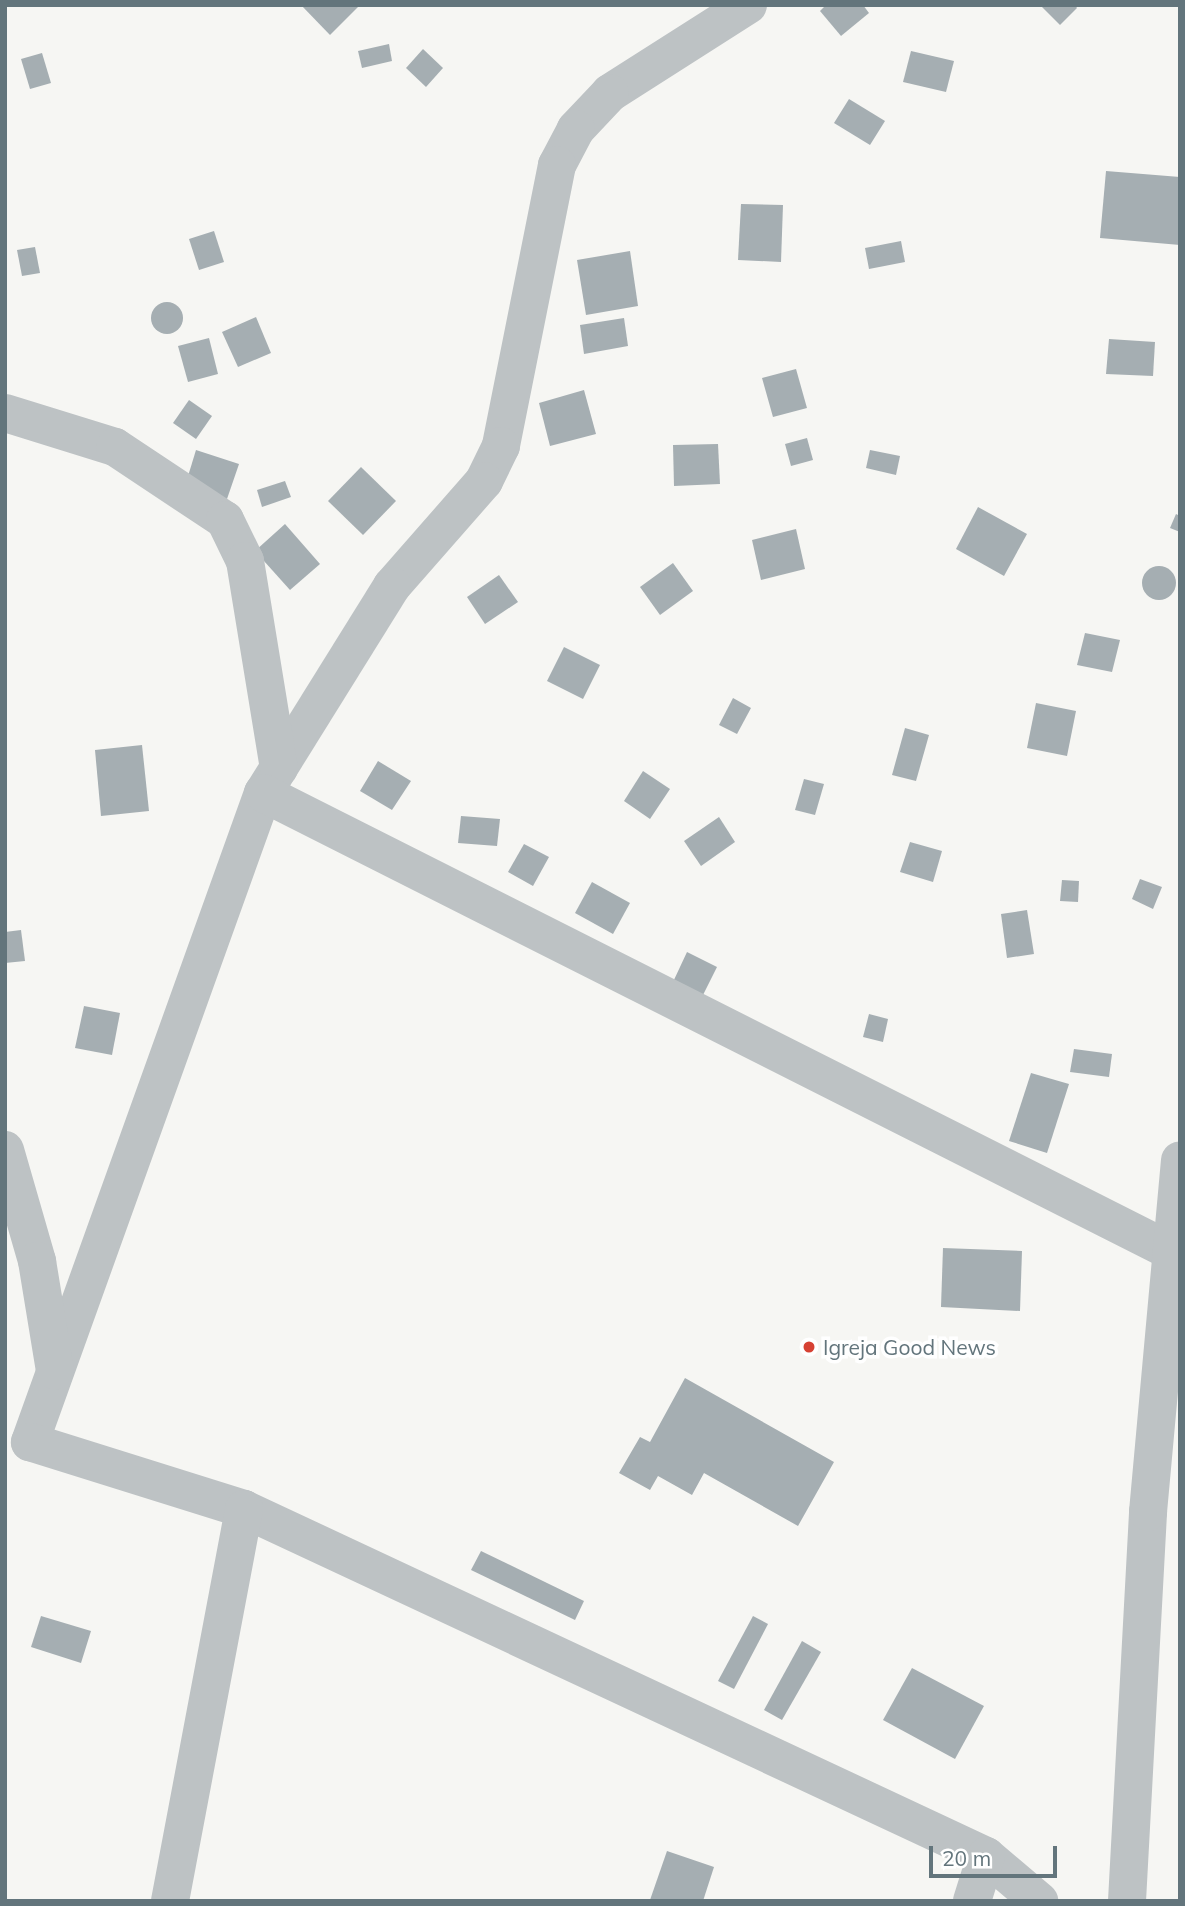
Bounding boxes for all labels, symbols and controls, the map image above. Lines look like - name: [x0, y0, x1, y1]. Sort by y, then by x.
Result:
- place label: Igreja Good News: [823, 1334, 996, 1360]
- marker: Igreja Good News: [801, 1339, 817, 1355]
- scale bar: [933, 1832, 1061, 1876]
- text: 20 m: [942, 1845, 991, 1871]

